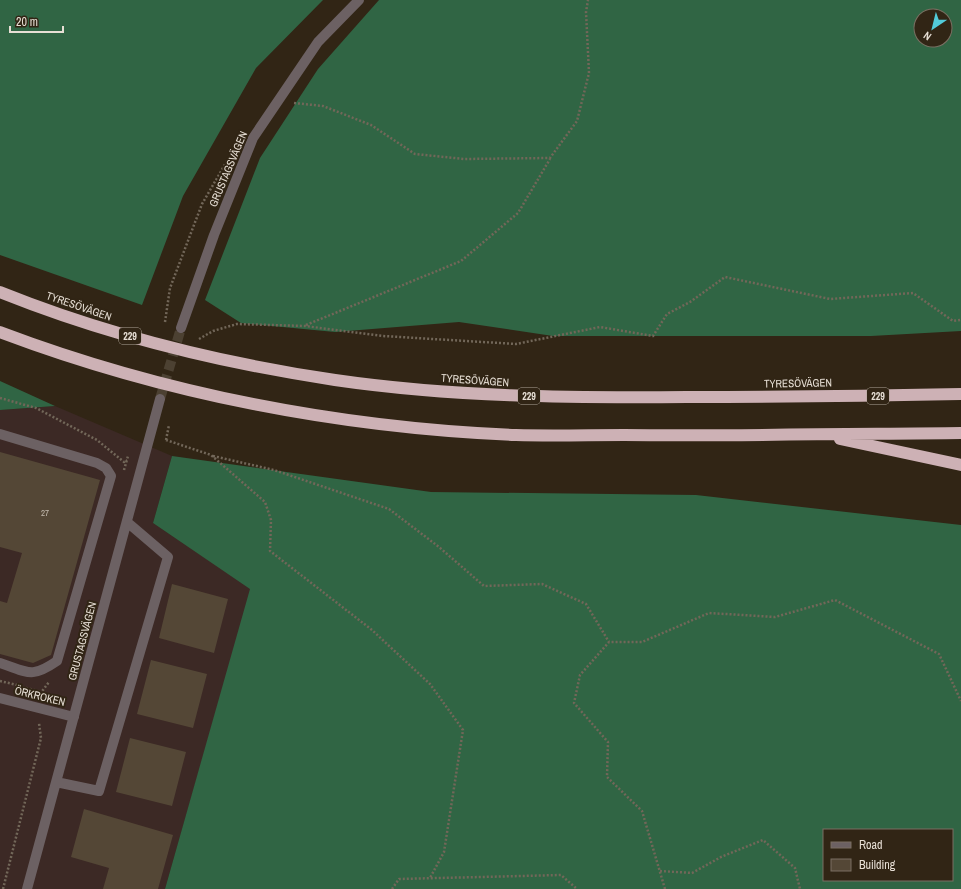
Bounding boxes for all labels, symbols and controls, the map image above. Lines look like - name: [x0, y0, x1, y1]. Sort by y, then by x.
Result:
- scale bar: [10, 8, 63, 34]
- north arrow: [913, 8, 953, 48]
- text: 20 m: [16, 14, 38, 30]
- text: N: [921, 29, 934, 44]
- street label: GRUSTAGSVÄGEN: [206, 129, 250, 209]
- street label: TYRESÖVÄGEN: [45, 288, 113, 324]
- road number: 229: [119, 328, 141, 344]
- street label: TYRESÖVÄGEN: [441, 371, 509, 389]
- street label: TYRESÖVÄGEN: [764, 375, 832, 391]
- road number: 229: [518, 388, 540, 404]
- road number: 229: [867, 388, 889, 404]
- house number: 27: [41, 507, 49, 519]
- street label: GRUSTAGSVÄGEN: [65, 600, 99, 682]
- street label: ÖRKROKEN: [13, 683, 67, 709]
- legend: [823, 829, 953, 881]
- text: Road: [859, 837, 883, 853]
- text: Building: [859, 857, 896, 873]

